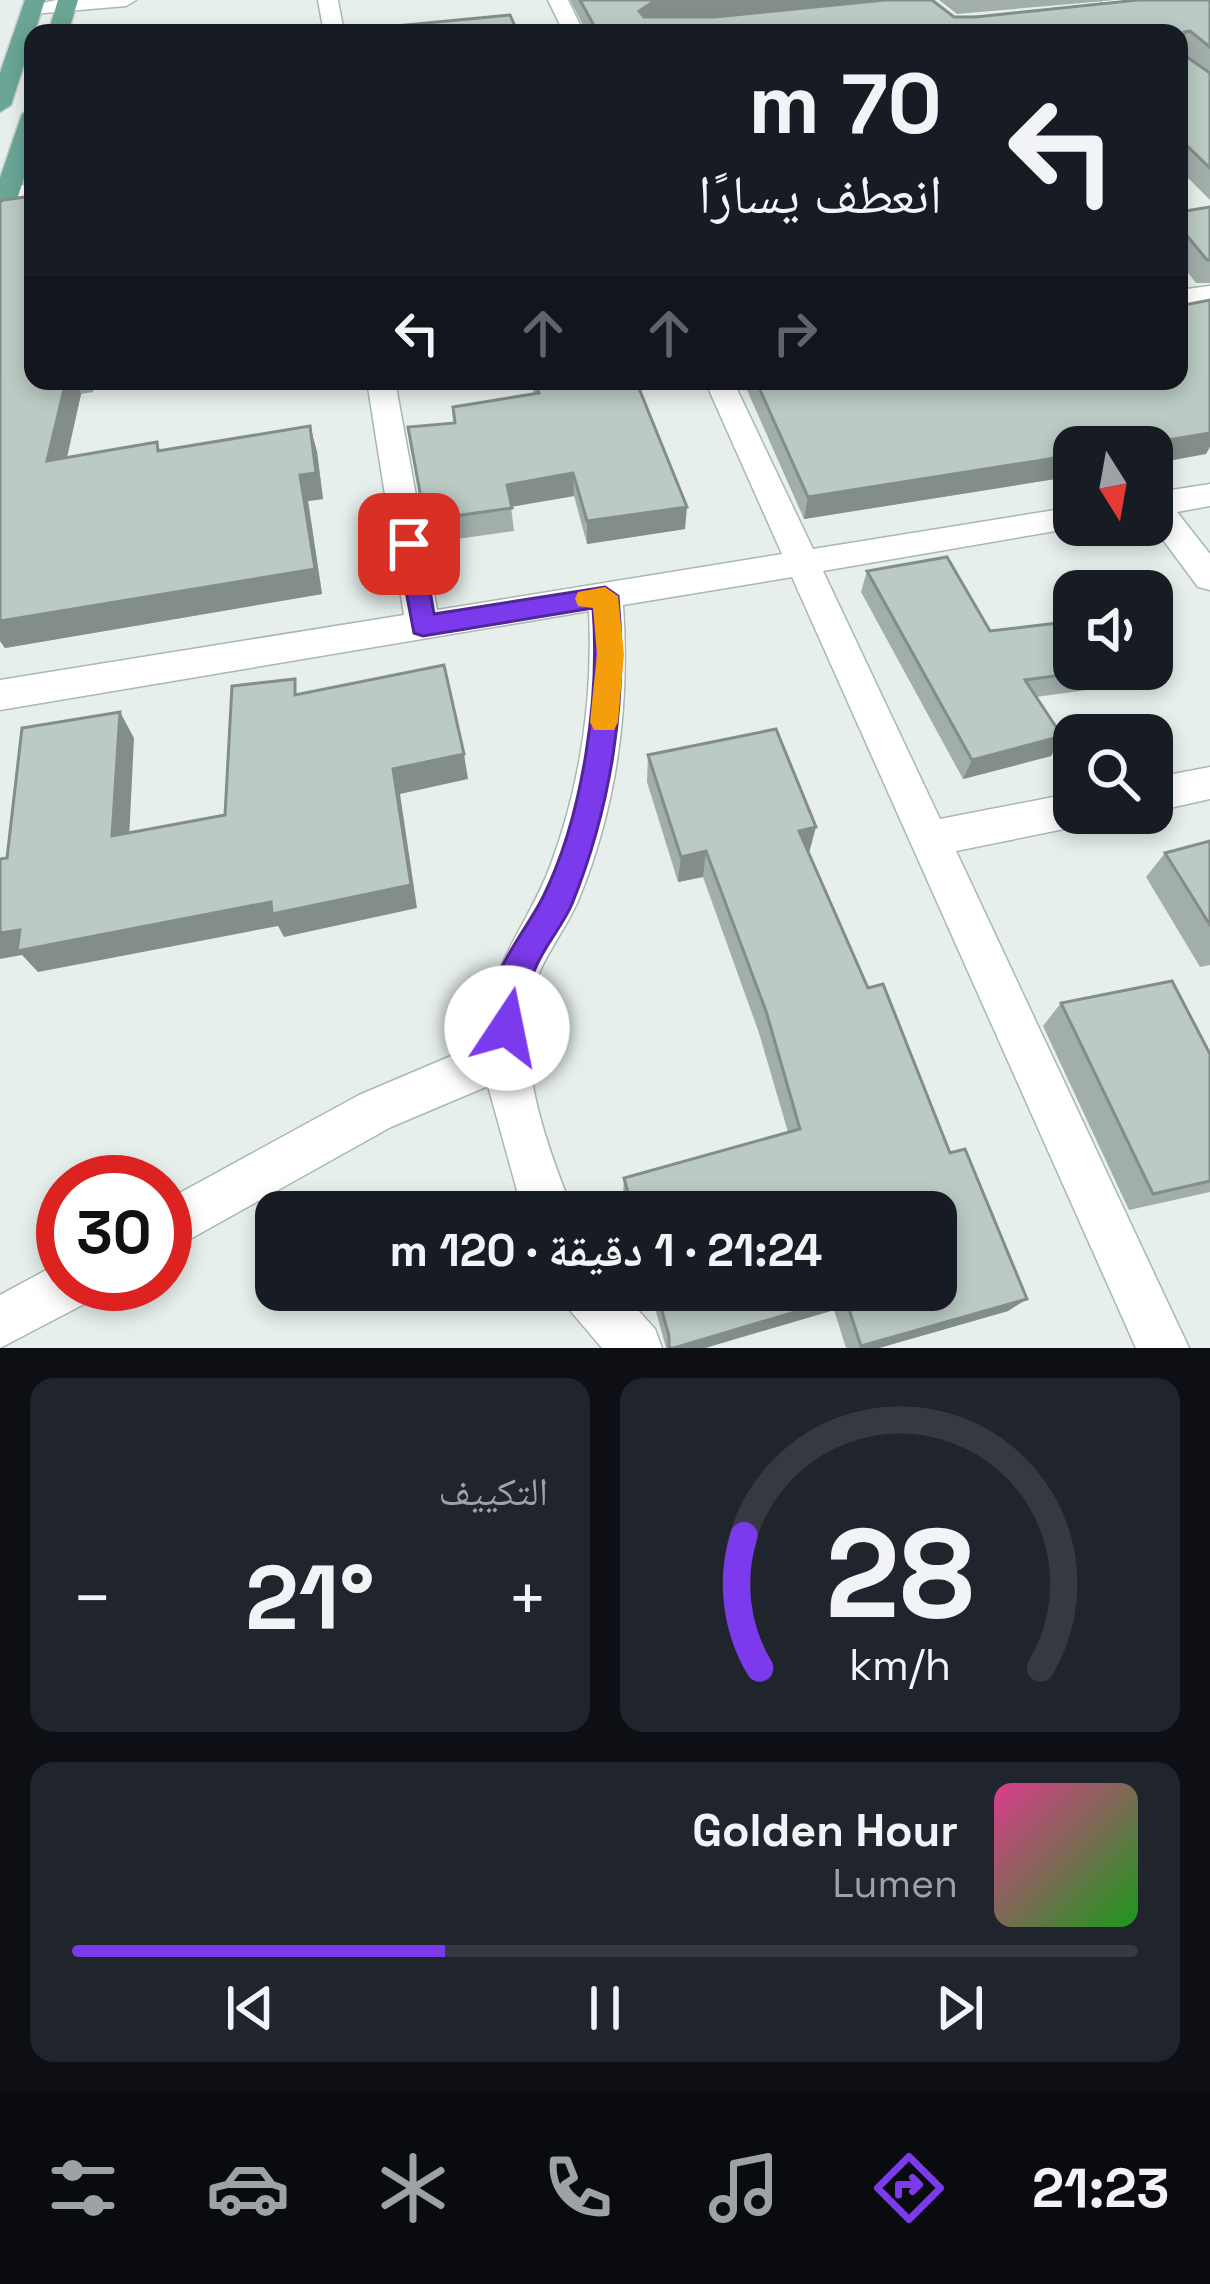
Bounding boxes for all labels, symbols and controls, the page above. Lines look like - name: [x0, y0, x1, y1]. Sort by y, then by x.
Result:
- text: 70 m: [748, 50, 942, 158]
- icon: left: [984, 72, 1140, 228]
- text: انعطف يسارًا: [698, 160, 942, 229]
- icon: left: [384, 300, 450, 366]
- icon: ahead: [510, 300, 576, 366]
- icon: ahead: [636, 300, 702, 366]
- icon: right: [762, 300, 828, 366]
- north arrow: [1053, 426, 1173, 546]
- map controls: [1053, 426, 1173, 834]
- pin: [358, 493, 460, 595]
- icon: arrive: [376, 511, 442, 577]
- button: sound: [1053, 570, 1173, 690]
- button: search: [1053, 714, 1173, 834]
- position arrow: [444, 965, 570, 1091]
- speed limit sign: 30: [36, 1155, 192, 1311]
- text: 21:24 · 1 دقيقة · 120 m: [390, 1222, 822, 1279]
- text: التكييف: [439, 1467, 548, 1516]
- text: 28: [825, 1494, 975, 1653]
- text: 21°: [245, 1540, 375, 1655]
- text: −: [72, 1556, 113, 1640]
- text: +: [507, 1556, 548, 1640]
- text: km/h: [849, 1638, 951, 1693]
- text: Golden Hour: [692, 1802, 958, 1859]
- text: Lumen: [832, 1859, 958, 1908]
- icon: previous: [217, 1975, 283, 2041]
- icon: pause: [572, 1975, 638, 2041]
- icon: next: [927, 1975, 993, 2041]
- icon: filters: [41, 2146, 125, 2230]
- icon: car: [206, 2146, 290, 2230]
- icon: climate: [371, 2146, 455, 2230]
- icon: phone: [536, 2146, 620, 2230]
- icon: music: [702, 2146, 786, 2230]
- icon: directions: [867, 2146, 951, 2230]
- text: 21:23: [1032, 2154, 1169, 2223]

